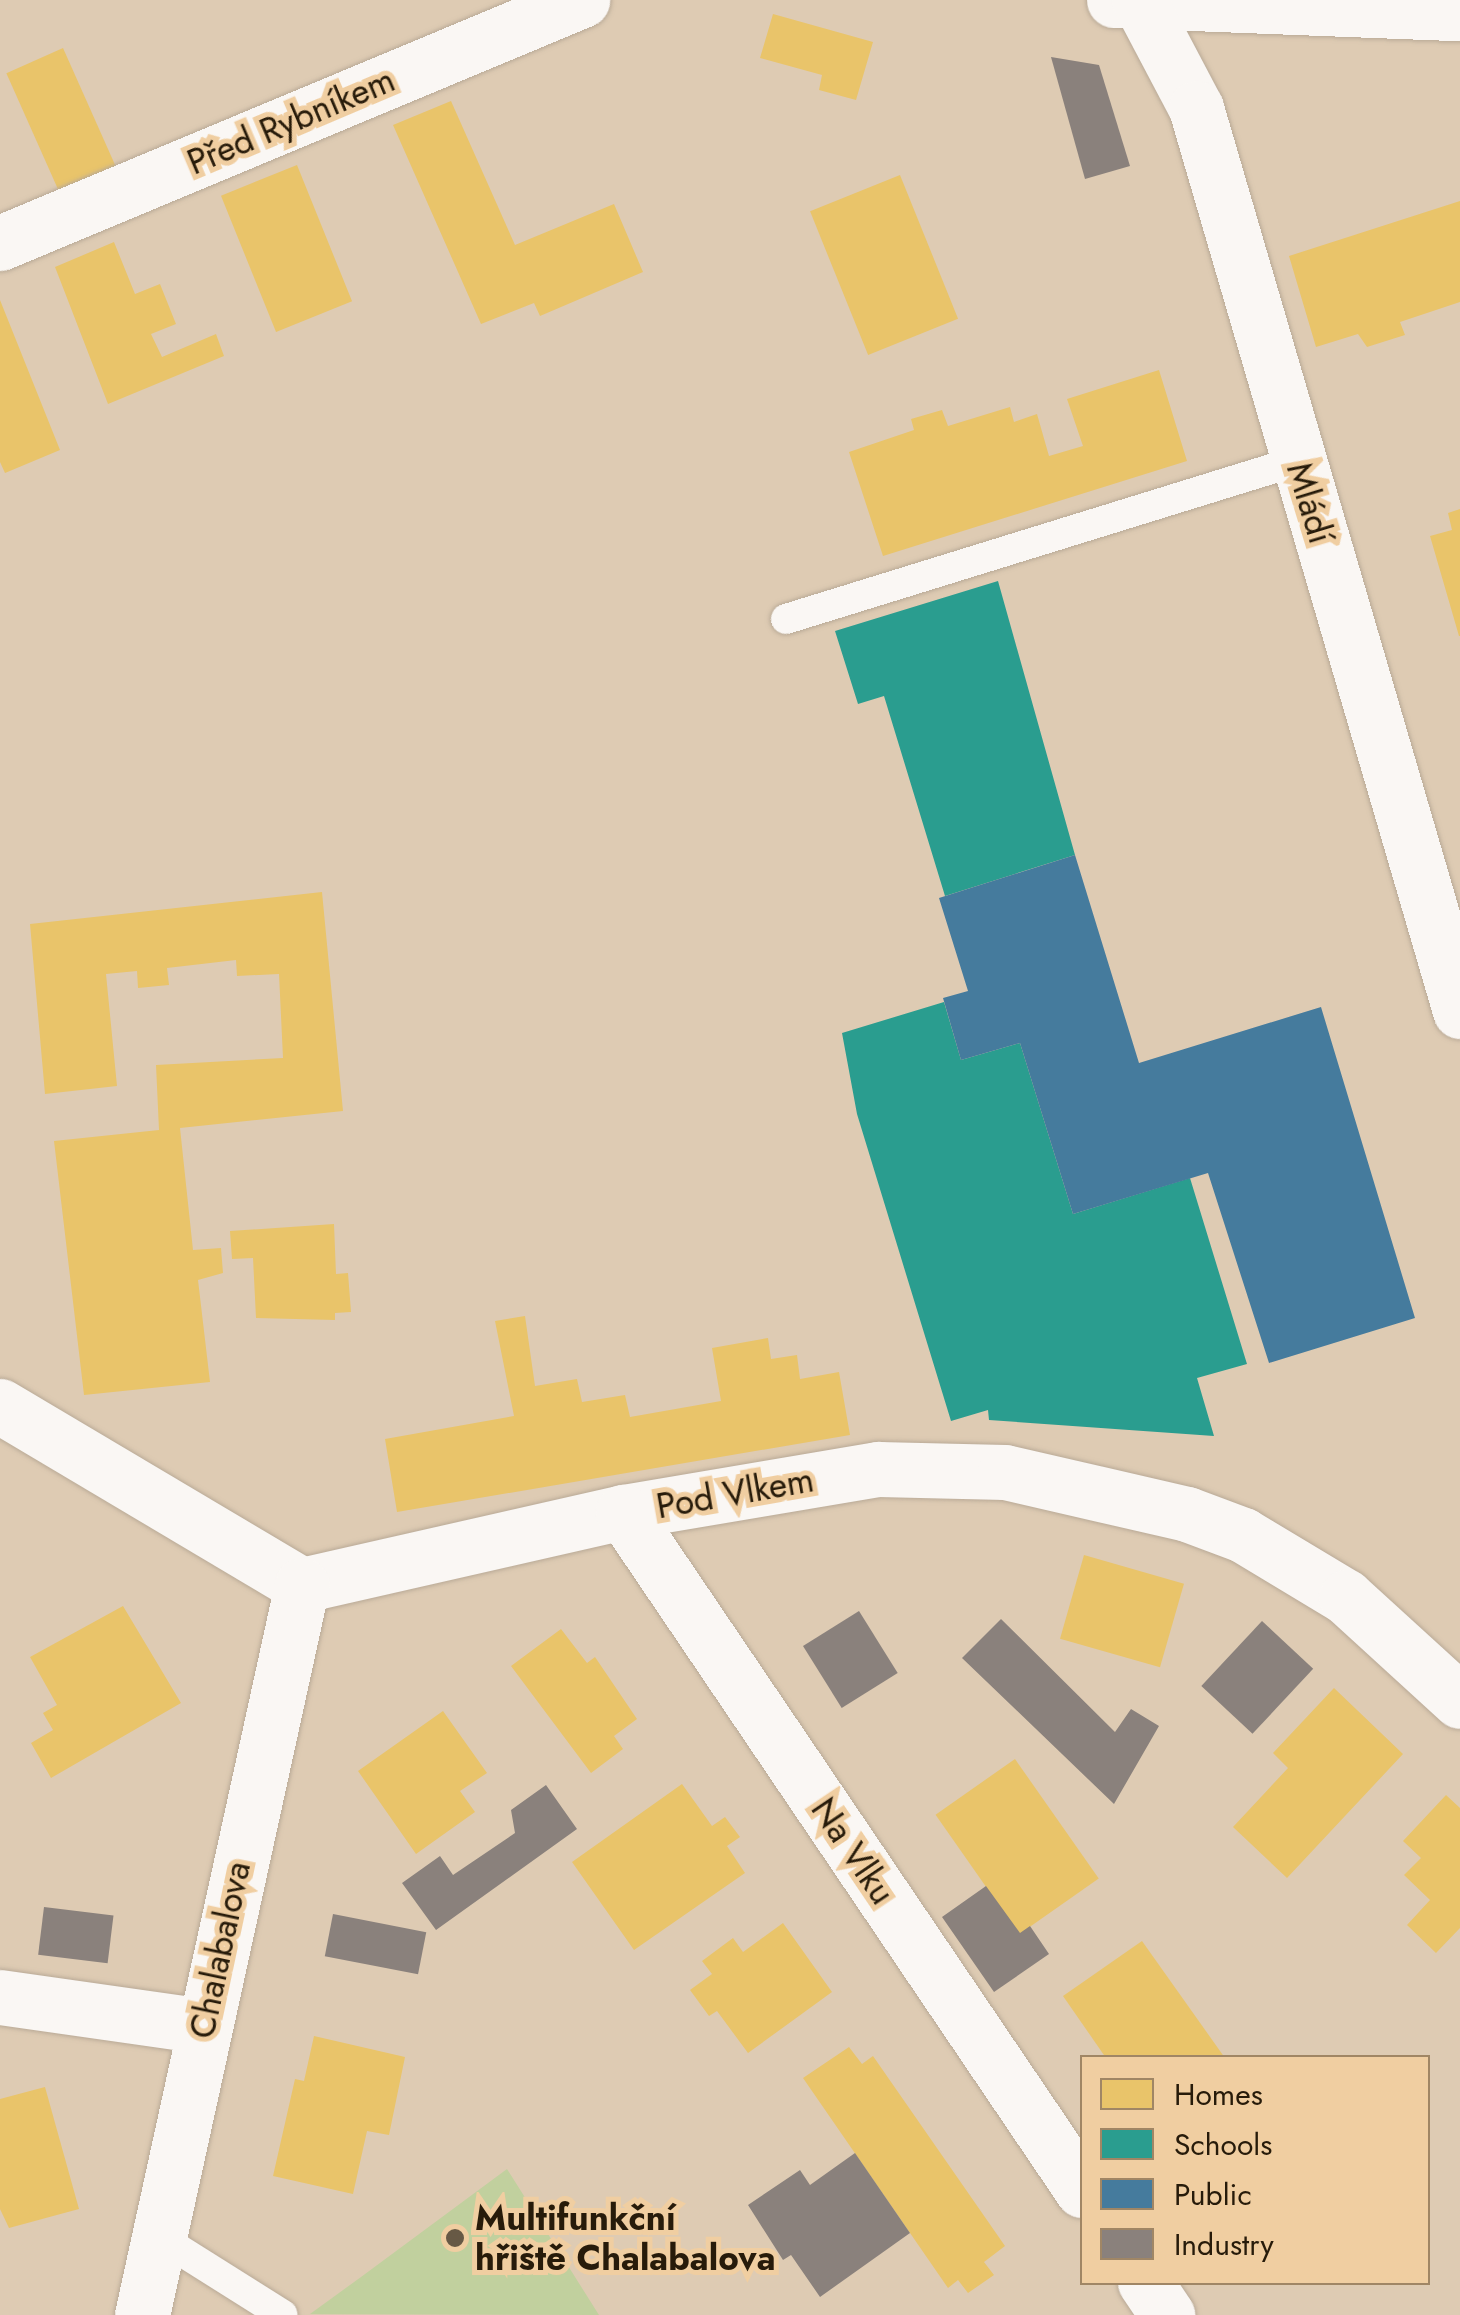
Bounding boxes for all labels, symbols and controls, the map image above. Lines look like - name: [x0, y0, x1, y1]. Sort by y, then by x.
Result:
- street label: Před Rybníkem: [181, 58, 401, 184]
- street label: Mládí: [1278, 457, 1342, 549]
- street label: Pod Vlkem: [653, 1459, 817, 1527]
- street label: Na Vlku: [802, 1790, 904, 1912]
- street label: Chalabalova: [181, 1858, 259, 2042]
- legend: [1080, 2055, 1430, 2285]
- text: Homes: [1174, 2073, 1263, 2116]
- text: Schools: [1174, 2123, 1272, 2166]
- text: Public: [1174, 2173, 1252, 2216]
- place label: Multifunkční hřiště Chalabalova: [475, 2197, 776, 2279]
- text: Industry: [1174, 2223, 1274, 2266]
- marker: Multifunkční hřiště Chalabalova: [444, 2227, 466, 2249]

